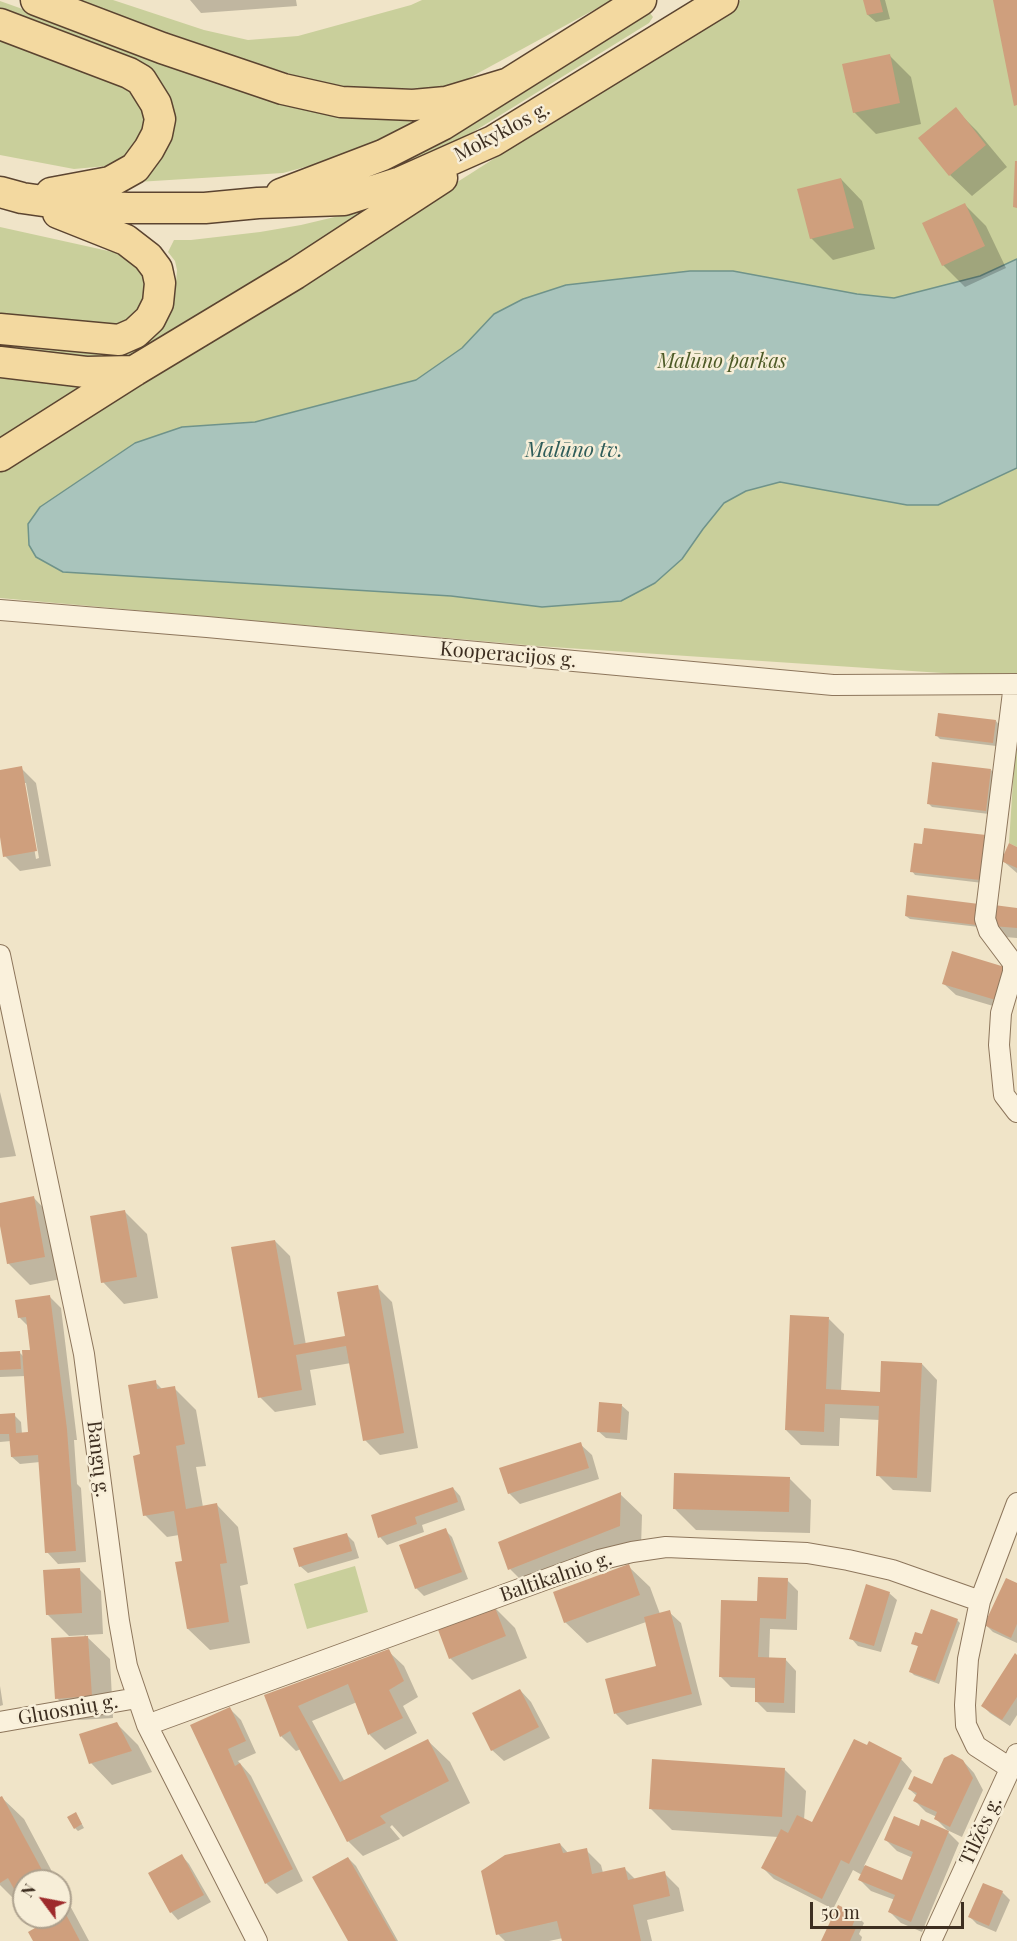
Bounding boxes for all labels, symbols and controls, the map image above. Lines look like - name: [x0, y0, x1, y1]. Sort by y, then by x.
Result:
- street label: Mokyklos g.: [450, 97, 554, 167]
- park label: Malūno parkas: [658, 350, 786, 374]
- water label: Malūno tv.: [525, 437, 623, 463]
- street label: Kooperacijos g.: [439, 637, 577, 673]
- street label: Bangų g.: [81, 1419, 115, 1499]
- street label: Baltikalnio g.: [497, 1547, 615, 1607]
- street label: Gluosnių g.: [16, 1689, 120, 1731]
- street label: Tilžės g.: [955, 1793, 1007, 1869]
- north arrow: [12, 1869, 72, 1929]
- text: N: [16, 1880, 40, 1901]
- scale bar: [813, 1890, 968, 1928]
- text: 50 m: [821, 1900, 860, 1924]

